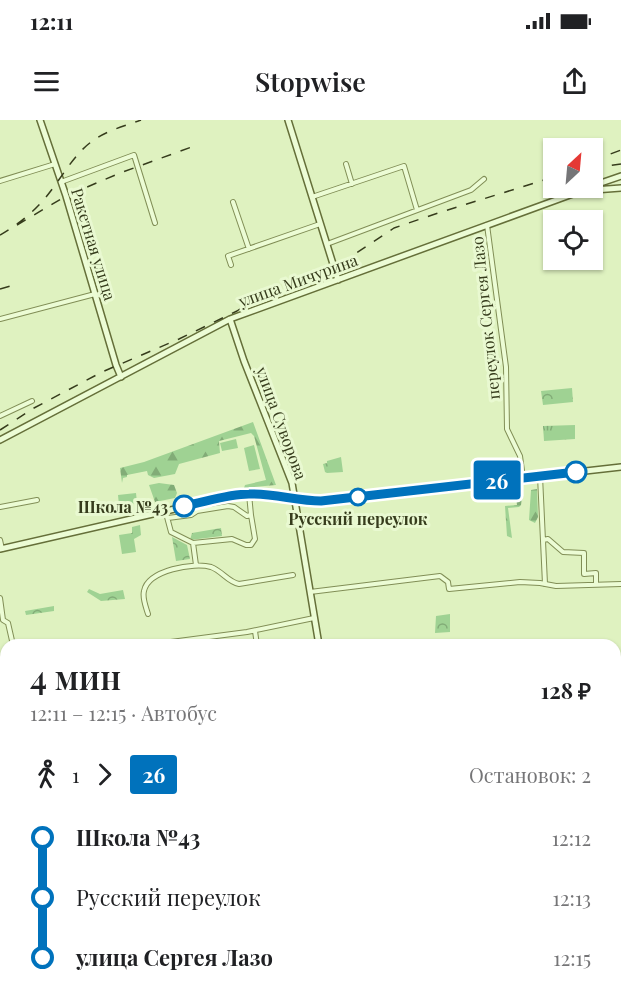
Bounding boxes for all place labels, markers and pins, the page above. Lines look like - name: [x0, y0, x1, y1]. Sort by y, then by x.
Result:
- unlabelled marker: [565, 461, 587, 483]
- marker: Русский переулок: [349, 488, 367, 506]
- marker: Школа №43: [173, 495, 195, 517]
- place label: Школа №43: [78, 496, 168, 517]
- place label: Русский переулок: [288, 508, 428, 529]

